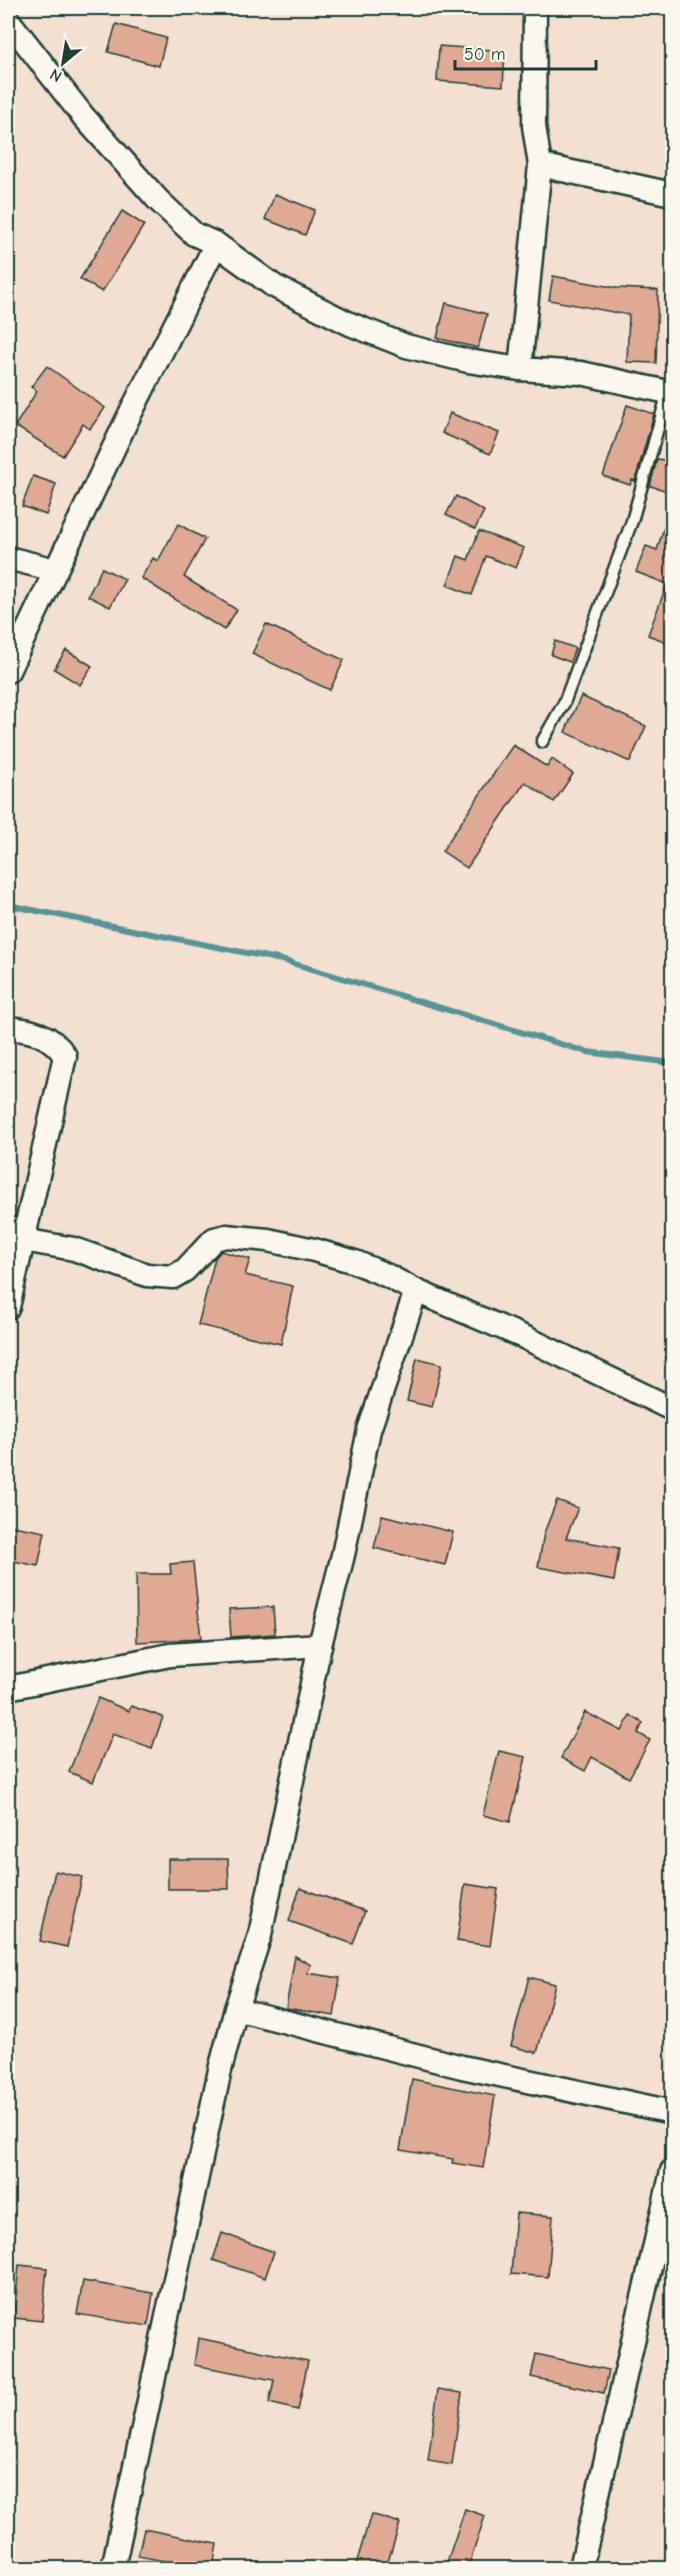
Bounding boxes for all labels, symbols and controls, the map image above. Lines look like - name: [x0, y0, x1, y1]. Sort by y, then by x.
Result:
- north arrow: [33, 33, 93, 93]
- scale bar: [455, 33, 596, 71]
- text: 50 m: [464, 44, 506, 65]
- text: N: [47, 65, 65, 86]

